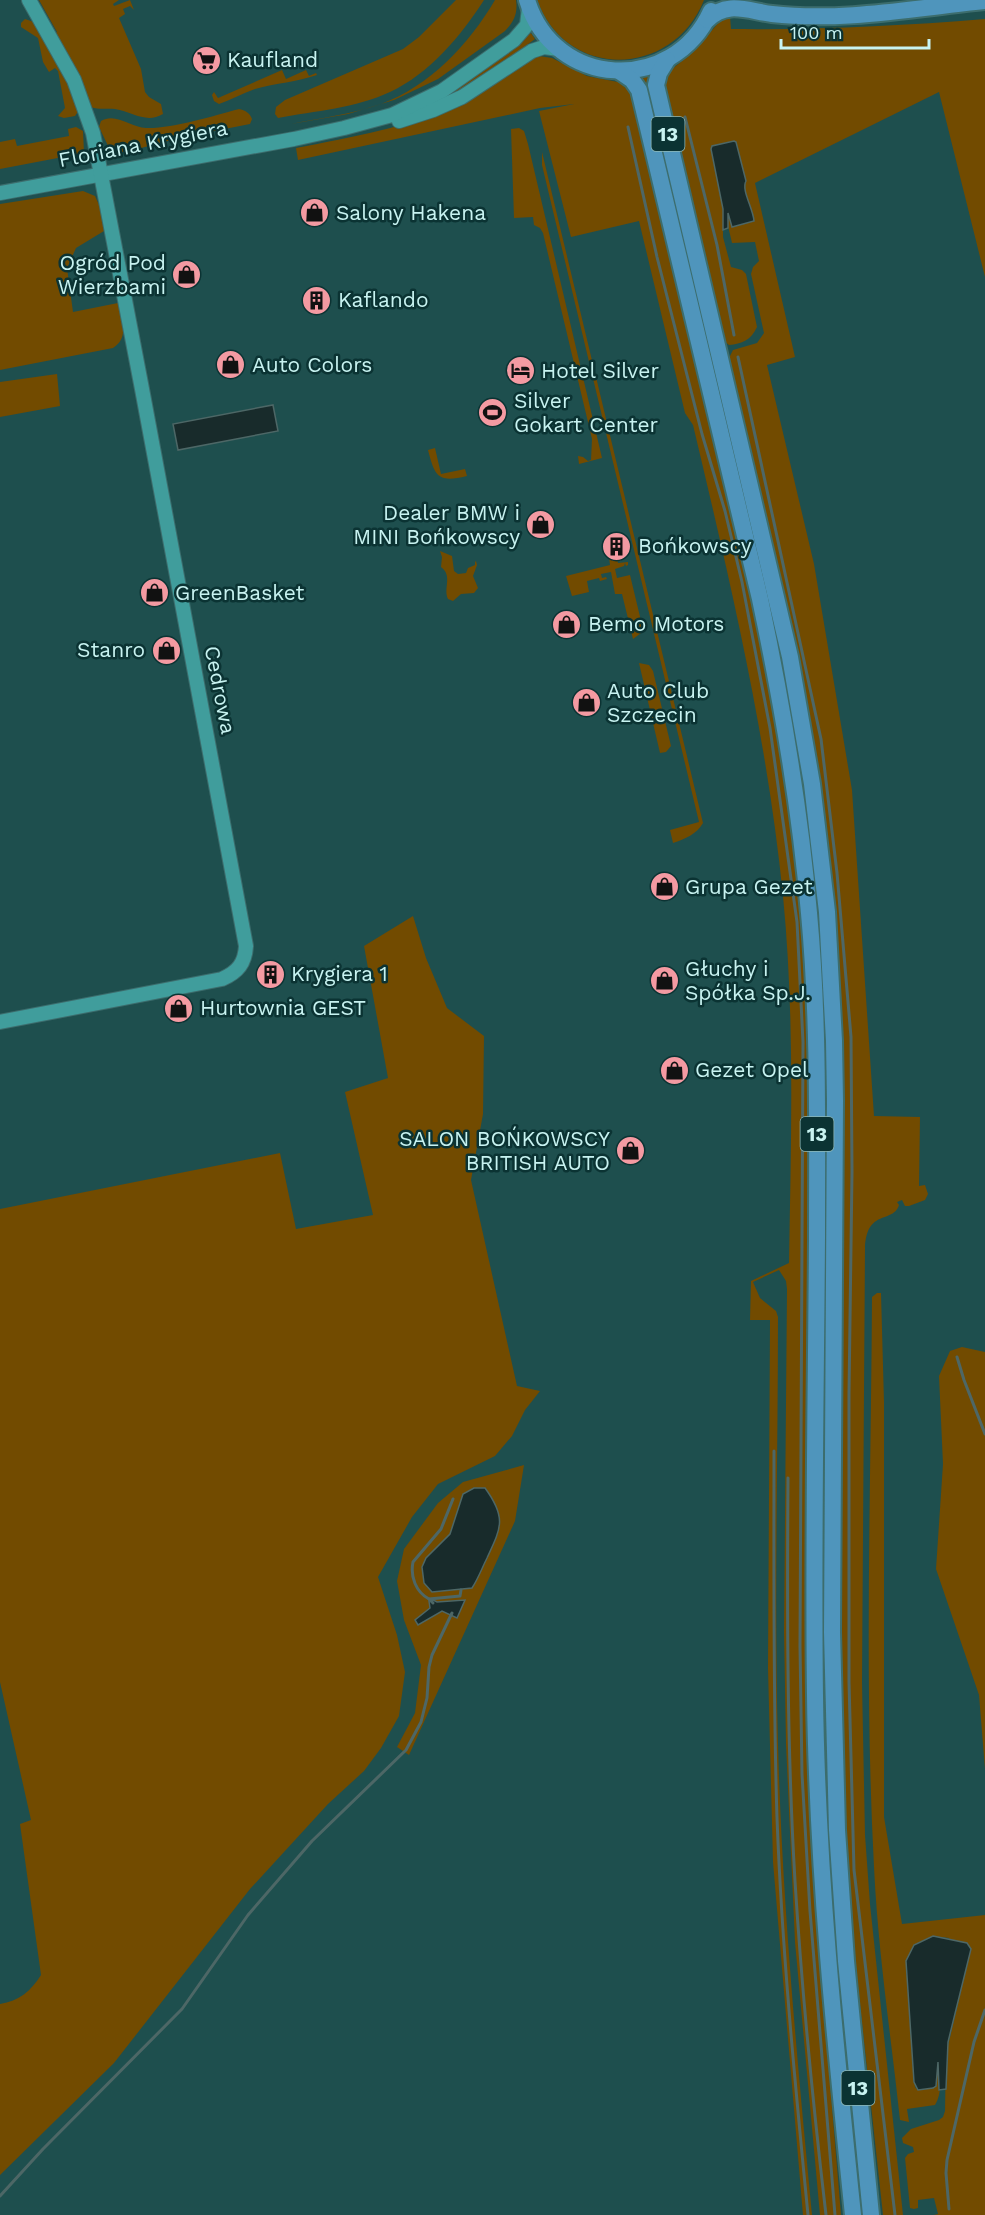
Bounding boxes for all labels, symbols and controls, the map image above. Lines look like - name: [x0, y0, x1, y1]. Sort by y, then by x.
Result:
- scale bar: [781, 12, 930, 50]
- text: 100 m: [790, 22, 843, 43]
- supermarket icon: Kaufland: [190, 44, 222, 76]
- place label: Kaufland: [227, 47, 318, 72]
- street label: Floriana Krygiera: [56, 115, 230, 172]
- road number: 13: [652, 117, 684, 151]
- shop icon: Salony Hakena: [299, 197, 331, 229]
- place label: Salony Hakena: [336, 200, 486, 225]
- place label: Ogród Pod Wierzbami: [58, 250, 166, 299]
- shop icon: Ogród Pod Wierzbami: [171, 259, 203, 291]
- building icon: Kaflando: [301, 284, 333, 316]
- place label: Kaflando: [338, 287, 429, 312]
- shop icon: Auto Colors: [215, 349, 247, 381]
- place label: Auto Colors: [252, 352, 372, 377]
- hotel icon: Hotel Silver: [504, 355, 536, 387]
- place label: Hotel Silver: [541, 358, 659, 383]
- place label: Silver Gokart Center: [514, 388, 659, 437]
- sports icon: Silver Gokart Center: [477, 397, 509, 429]
- place label: Dealer BMW i MINI Bońkowscy: [353, 500, 520, 549]
- shop icon: Dealer BMW i MINI Bońkowscy: [525, 509, 557, 541]
- building icon: Bońkowscy: [601, 530, 633, 562]
- place label: Bońkowscy: [638, 533, 752, 558]
- shop icon: GreenBasket: [138, 577, 170, 609]
- place label: GreenBasket: [175, 580, 305, 605]
- shop icon: Bemo Motors: [551, 608, 583, 640]
- place label: Bemo Motors: [588, 611, 724, 636]
- shop icon: Stanro: [150, 634, 182, 666]
- place label: Stanro: [77, 637, 145, 662]
- street label: Cedrowa: [200, 644, 241, 736]
- place label: Auto Club Szczecin: [607, 678, 709, 727]
- shop icon: Auto Club Szczecin: [570, 687, 602, 719]
- shop icon: Grupa Gezet: [648, 871, 680, 903]
- place label: Grupa Gezet: [685, 874, 813, 899]
- place label: Głuchy i Spółka Sp.J.: [685, 956, 811, 1005]
- building icon: Krygiera 1: [254, 958, 286, 990]
- place label: Krygiera 1: [291, 961, 388, 986]
- shop icon: Głuchy i Spółka Sp.J.: [648, 965, 680, 997]
- shop icon: Hurtownia GEST: [163, 992, 195, 1024]
- place label: Hurtownia GEST: [200, 995, 366, 1020]
- shop icon: Gezet Opel: [658, 1054, 690, 1086]
- place label: Gezet Opel: [695, 1057, 809, 1082]
- road number: 13: [800, 1117, 834, 1151]
- place label: SALON BOŃKOWSCY BRITISH AUTO: [399, 1126, 610, 1175]
- shop icon: SALON BOŃKOWSCY BRITISH AUTO: [615, 1135, 647, 1167]
- road number: 13: [842, 2071, 874, 2105]

